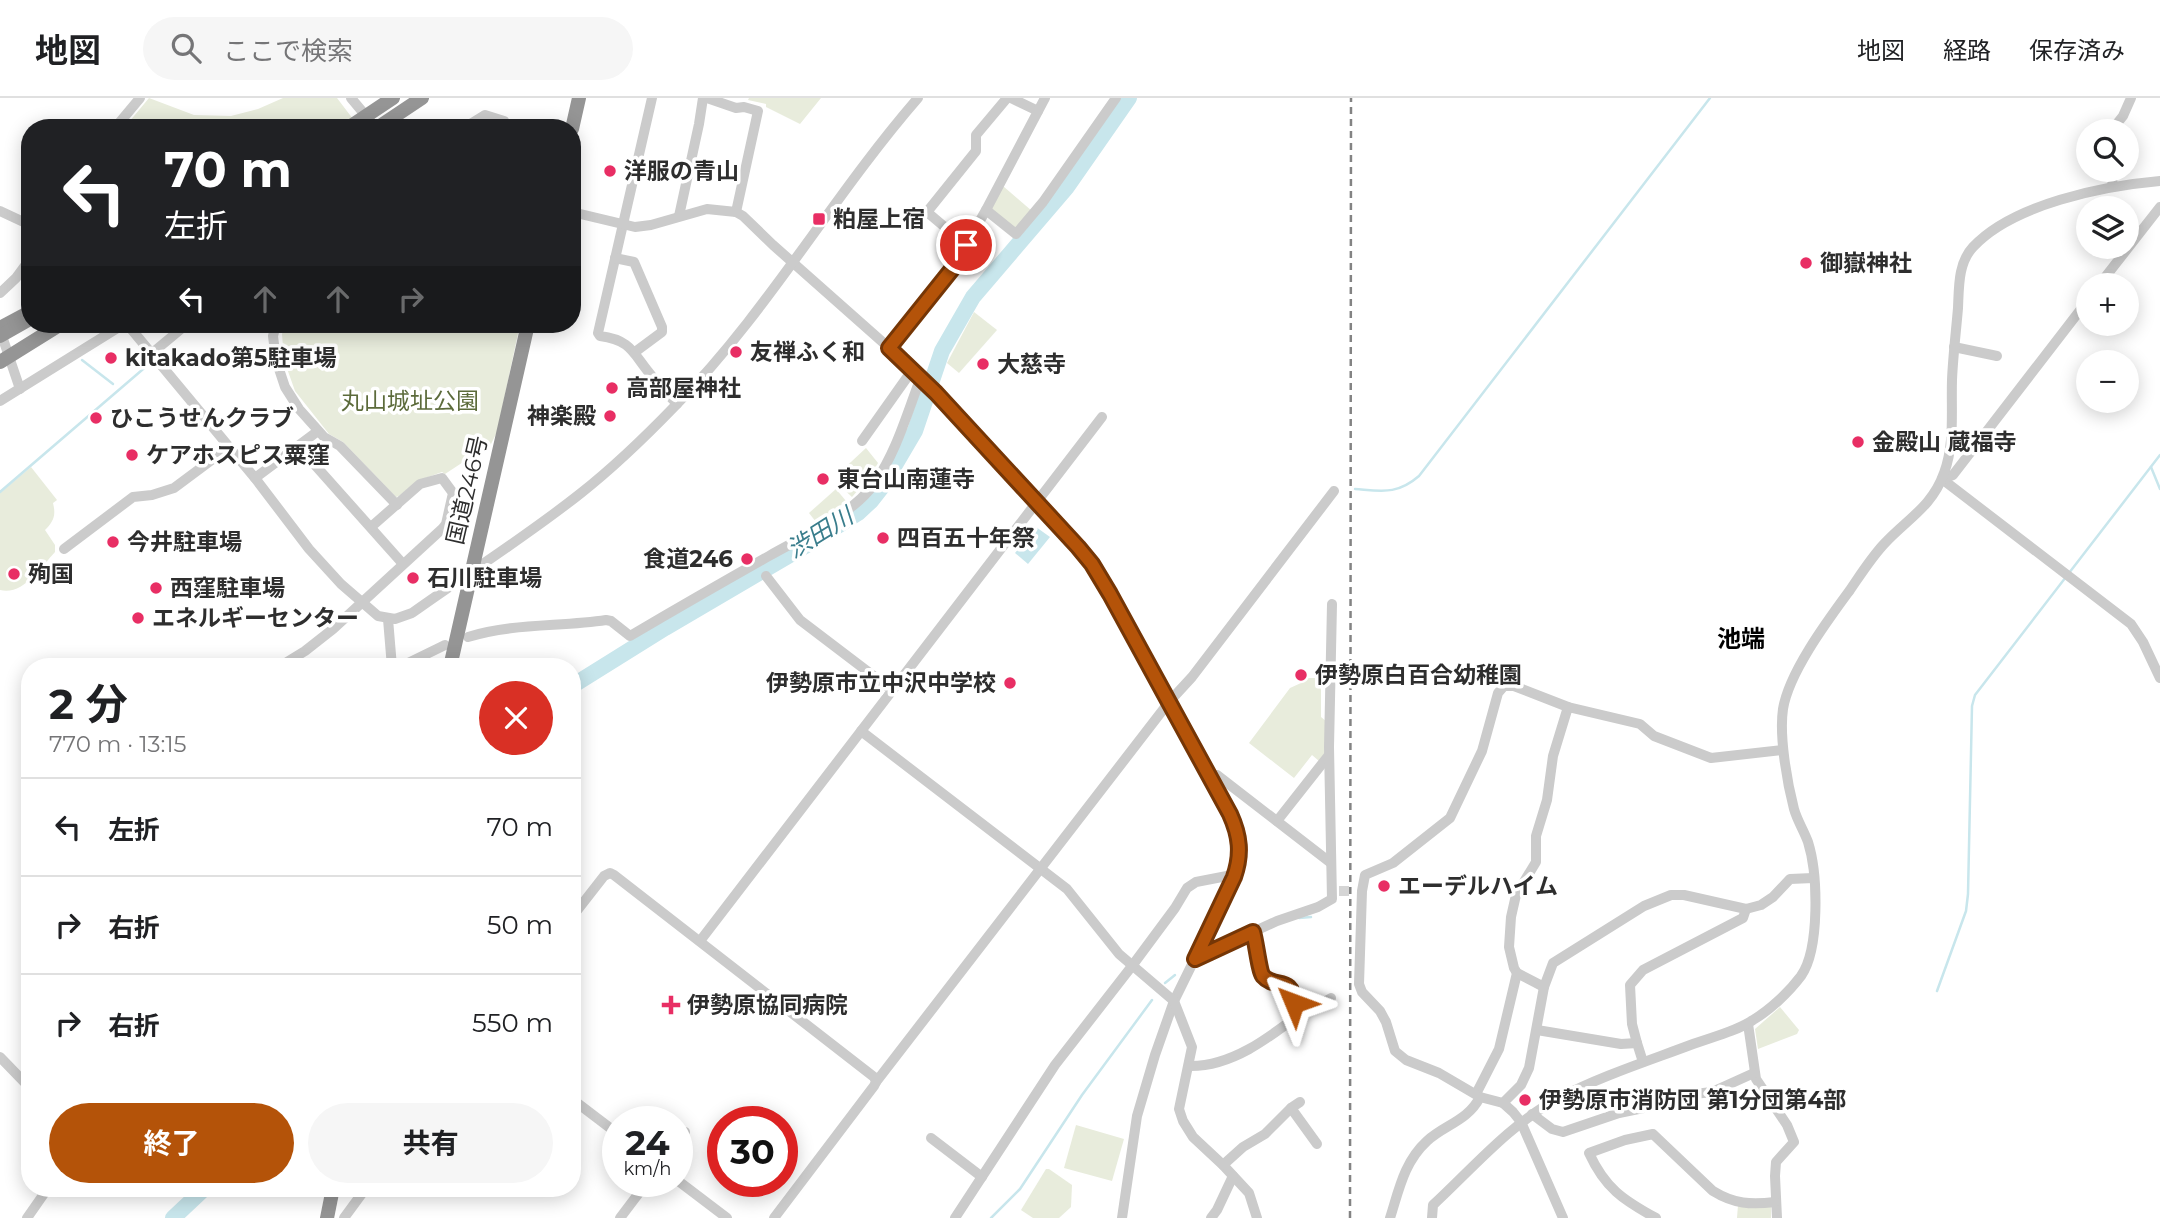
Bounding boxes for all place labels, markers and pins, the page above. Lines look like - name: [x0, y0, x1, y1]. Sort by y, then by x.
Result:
- place label: 洋服の青山: [624, 157, 739, 185]
- marker: 洋服の青山: [602, 163, 618, 179]
- place label: 粕屋上宿: [833, 205, 925, 233]
- marker: 粕屋上宿: [811, 211, 827, 227]
- pin: [936, 215, 996, 275]
- place label: 御嶽神社: [1820, 249, 1912, 277]
- marker: 御嶽神社: [1798, 255, 1814, 271]
- place label: 友禅ふく和: [750, 338, 865, 366]
- place label: kitakado第5駐車場: [125, 344, 337, 372]
- marker: 友禅ふく和: [728, 344, 744, 360]
- marker: kitakado第5駐車場: [103, 350, 119, 366]
- place label: 大慈寺: [997, 350, 1066, 378]
- marker: 大慈寺: [975, 356, 991, 372]
- place label: 高部屋神社: [626, 374, 741, 402]
- marker: 高部屋神社: [604, 380, 620, 396]
- place label: 神楽殿: [527, 402, 596, 430]
- place label: ひこうせんクラブ: [110, 404, 294, 432]
- marker: 神楽殿: [602, 408, 618, 424]
- marker: ひこうせんクラブ: [88, 410, 104, 426]
- place label: 金殿山 蔵福寺: [1872, 428, 2017, 456]
- marker: 金殿山 蔵福寺: [1850, 434, 1866, 450]
- place label: ケアホスピス粟窪: [146, 441, 330, 469]
- marker: ケアホスピス粟窪: [124, 447, 140, 463]
- place label: 東台山南蓮寺: [837, 465, 975, 493]
- marker: 東台山南蓮寺: [815, 471, 831, 487]
- place label: 四百五十年祭: [897, 524, 1035, 552]
- place label: 今井駐車場: [127, 528, 242, 556]
- marker: 四百五十年祭: [875, 530, 891, 546]
- marker: 今井駐車場: [105, 534, 121, 550]
- place label: 食道246: [643, 545, 733, 573]
- marker: 食道246: [739, 551, 755, 567]
- place label: 殉国: [28, 560, 74, 588]
- place label: 石川駐車場: [427, 564, 542, 592]
- marker: 殉国: [6, 566, 22, 582]
- marker: 石川駐車場: [405, 570, 421, 586]
- place label: 西窪駐車場: [170, 574, 285, 602]
- marker: 西窪駐車場: [148, 580, 164, 596]
- place label: エネルギーセンター: [152, 604, 359, 632]
- marker: エネルギーセンター: [130, 610, 146, 626]
- place label: 伊勢原白百合幼稚園: [1315, 661, 1522, 689]
- marker: 伊勢原白百合幼稚園: [1293, 667, 1309, 683]
- place label: 伊勢原市立中沢中学校: [766, 669, 996, 697]
- marker: 伊勢原市立中沢中学校: [1002, 675, 1018, 691]
- place label: エーデルハイム: [1398, 872, 1558, 900]
- marker: エーデルハイム: [1376, 878, 1392, 894]
- place label: 伊勢原協同病院: [687, 991, 848, 1019]
- marker: 伊勢原協同病院: [661, 995, 681, 1015]
- place label: 伊勢原市消防団 第1分団第4部: [1539, 1086, 1846, 1114]
- marker: 伊勢原市消防団 第1分団第4部: [1517, 1092, 1533, 1108]

